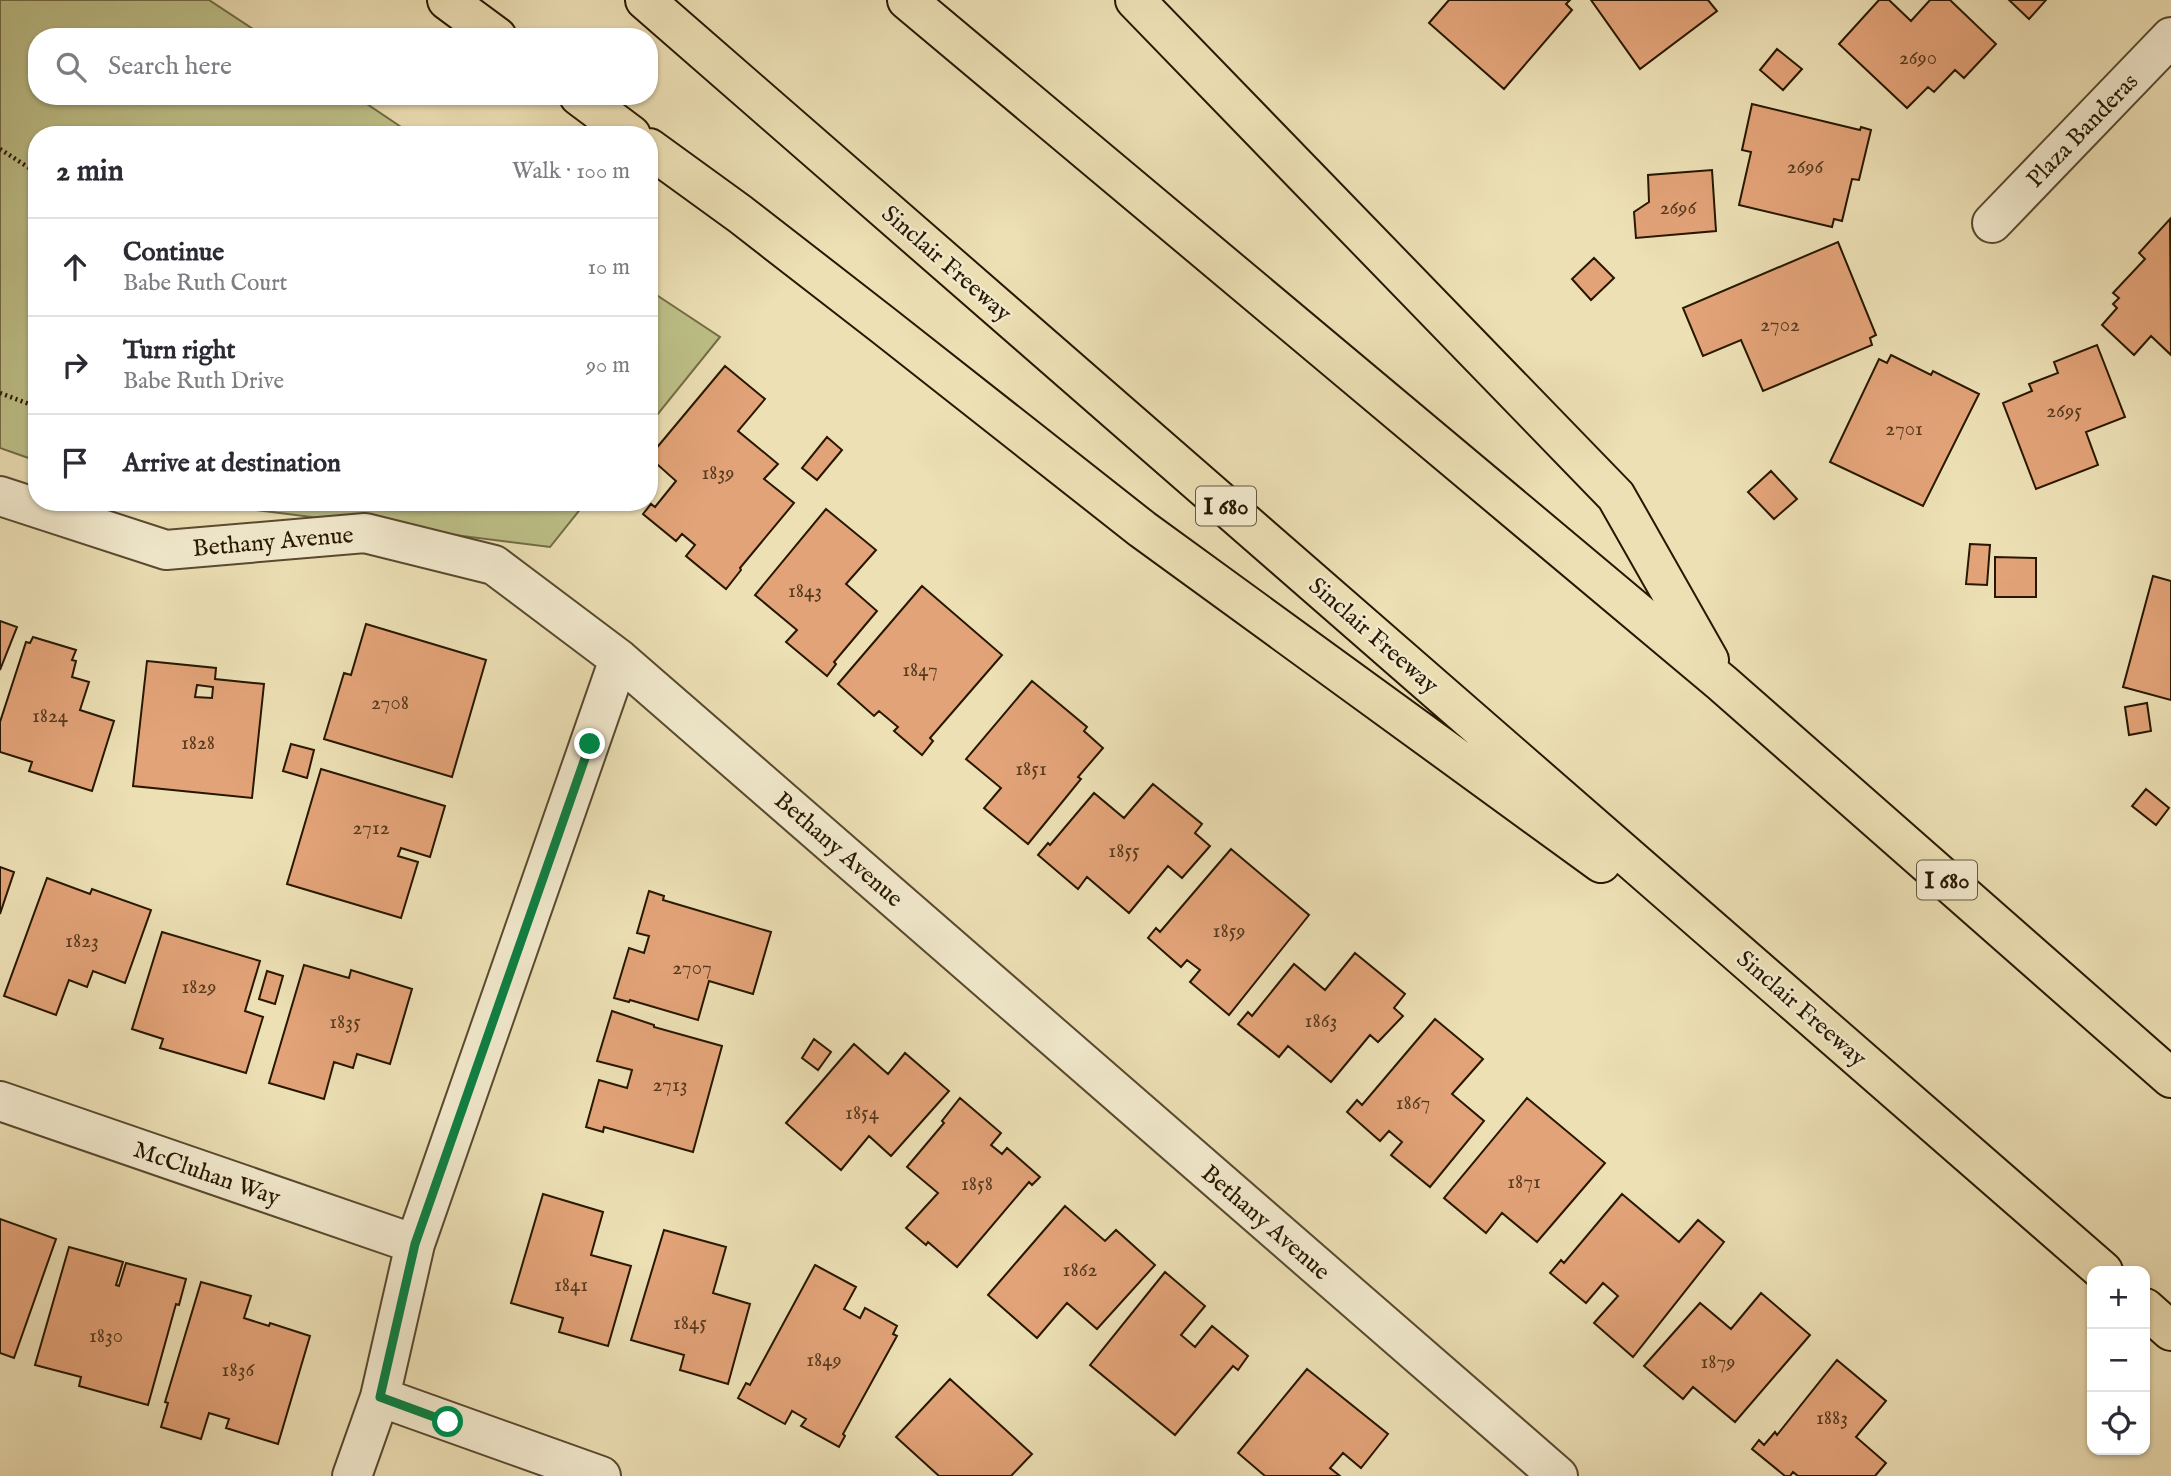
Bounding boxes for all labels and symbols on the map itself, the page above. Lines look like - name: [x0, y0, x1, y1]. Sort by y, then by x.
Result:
- house number: 2690: [1899, 45, 1937, 72]
- street label: Plaza Banderas: [2021, 67, 2146, 195]
- house number: 2696: [1787, 154, 1825, 181]
- house number: 2696: [1660, 195, 1698, 222]
- street label: Sinclair Freeway: [874, 199, 1018, 329]
- house number: 2702: [1760, 312, 1800, 339]
- house number: 2695: [2046, 398, 2082, 425]
- house number: 2701: [1885, 416, 1923, 443]
- house number: 1839: [701, 460, 735, 487]
- road number: I 680: [1196, 486, 1256, 526]
- street label: Bethany Avenue: [191, 520, 355, 565]
- street label: Sinclair Freeway: [1301, 571, 1445, 701]
- house number: 1843: [788, 578, 822, 605]
- house number: 1847: [902, 657, 938, 684]
- house number: 2708: [371, 690, 409, 717]
- house number: 1824: [32, 703, 69, 730]
- route end: [574, 728, 605, 759]
- house number: 1828: [181, 730, 215, 757]
- house number: 1851: [1015, 756, 1047, 783]
- street label: Bethany Avenue: [767, 786, 909, 915]
- house number: 2712: [352, 815, 390, 842]
- house number: 1855: [1108, 838, 1140, 865]
- road number: I 680: [1917, 860, 1977, 900]
- house number: 1859: [1213, 918, 1245, 945]
- house number: 1823: [65, 928, 99, 955]
- street label: Sinclair Freeway: [1729, 944, 1873, 1074]
- house number: 2707: [672, 955, 712, 982]
- house number: 1829: [181, 974, 217, 1001]
- house number: 1863: [1305, 1008, 1337, 1035]
- house number: 1835: [329, 1009, 361, 1036]
- house number: 2713: [652, 1072, 688, 1099]
- house number: 1867: [1396, 1090, 1430, 1117]
- house number: 1854: [845, 1100, 880, 1127]
- street label: McCluhan Way: [129, 1135, 284, 1214]
- street label: Bethany Avenue: [1194, 1159, 1336, 1288]
- house number: 1871: [1507, 1169, 1541, 1196]
- house number: 1858: [961, 1171, 993, 1198]
- house number: 1862: [1063, 1257, 1098, 1284]
- house number: 1841: [554, 1272, 588, 1299]
- house number: 1845: [673, 1310, 707, 1337]
- house number: 1830: [89, 1323, 123, 1350]
- house number: 1849: [806, 1347, 842, 1374]
- house number: 1879: [1700, 1349, 1736, 1376]
- house number: 1836: [222, 1357, 256, 1384]
- house number: 1883: [1816, 1405, 1848, 1432]
- route start: [432, 1406, 463, 1437]

